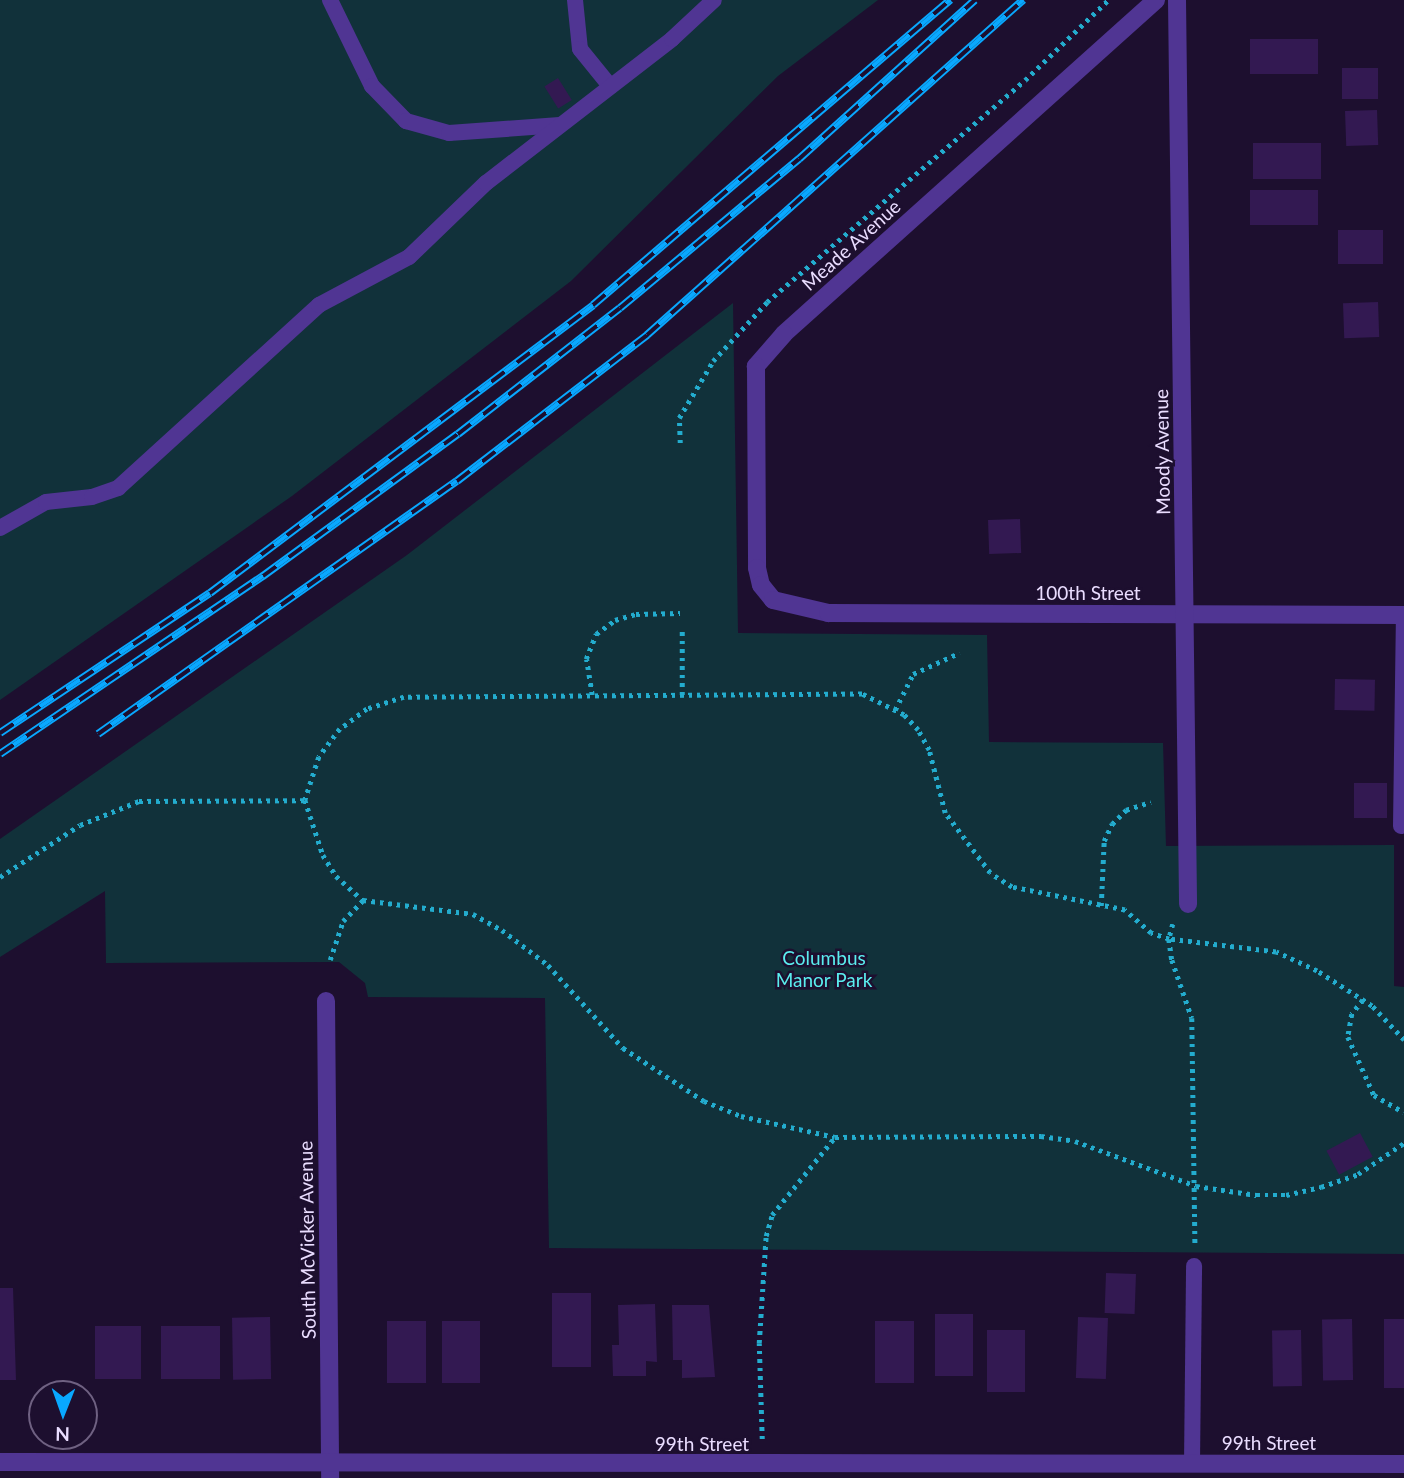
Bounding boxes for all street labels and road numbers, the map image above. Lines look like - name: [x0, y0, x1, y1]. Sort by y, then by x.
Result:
- street label: Meade Avenue: [797, 195, 905, 295]
- street label: Moody Avenue: [1149, 388, 1175, 516]
- street label: 100th Street: [1035, 582, 1141, 604]
- street label: South McVicker Avenue: [294, 1140, 320, 1340]
- street label: 99th Street: [1222, 1432, 1316, 1454]
- street label: 99th Street: [655, 1433, 749, 1455]

